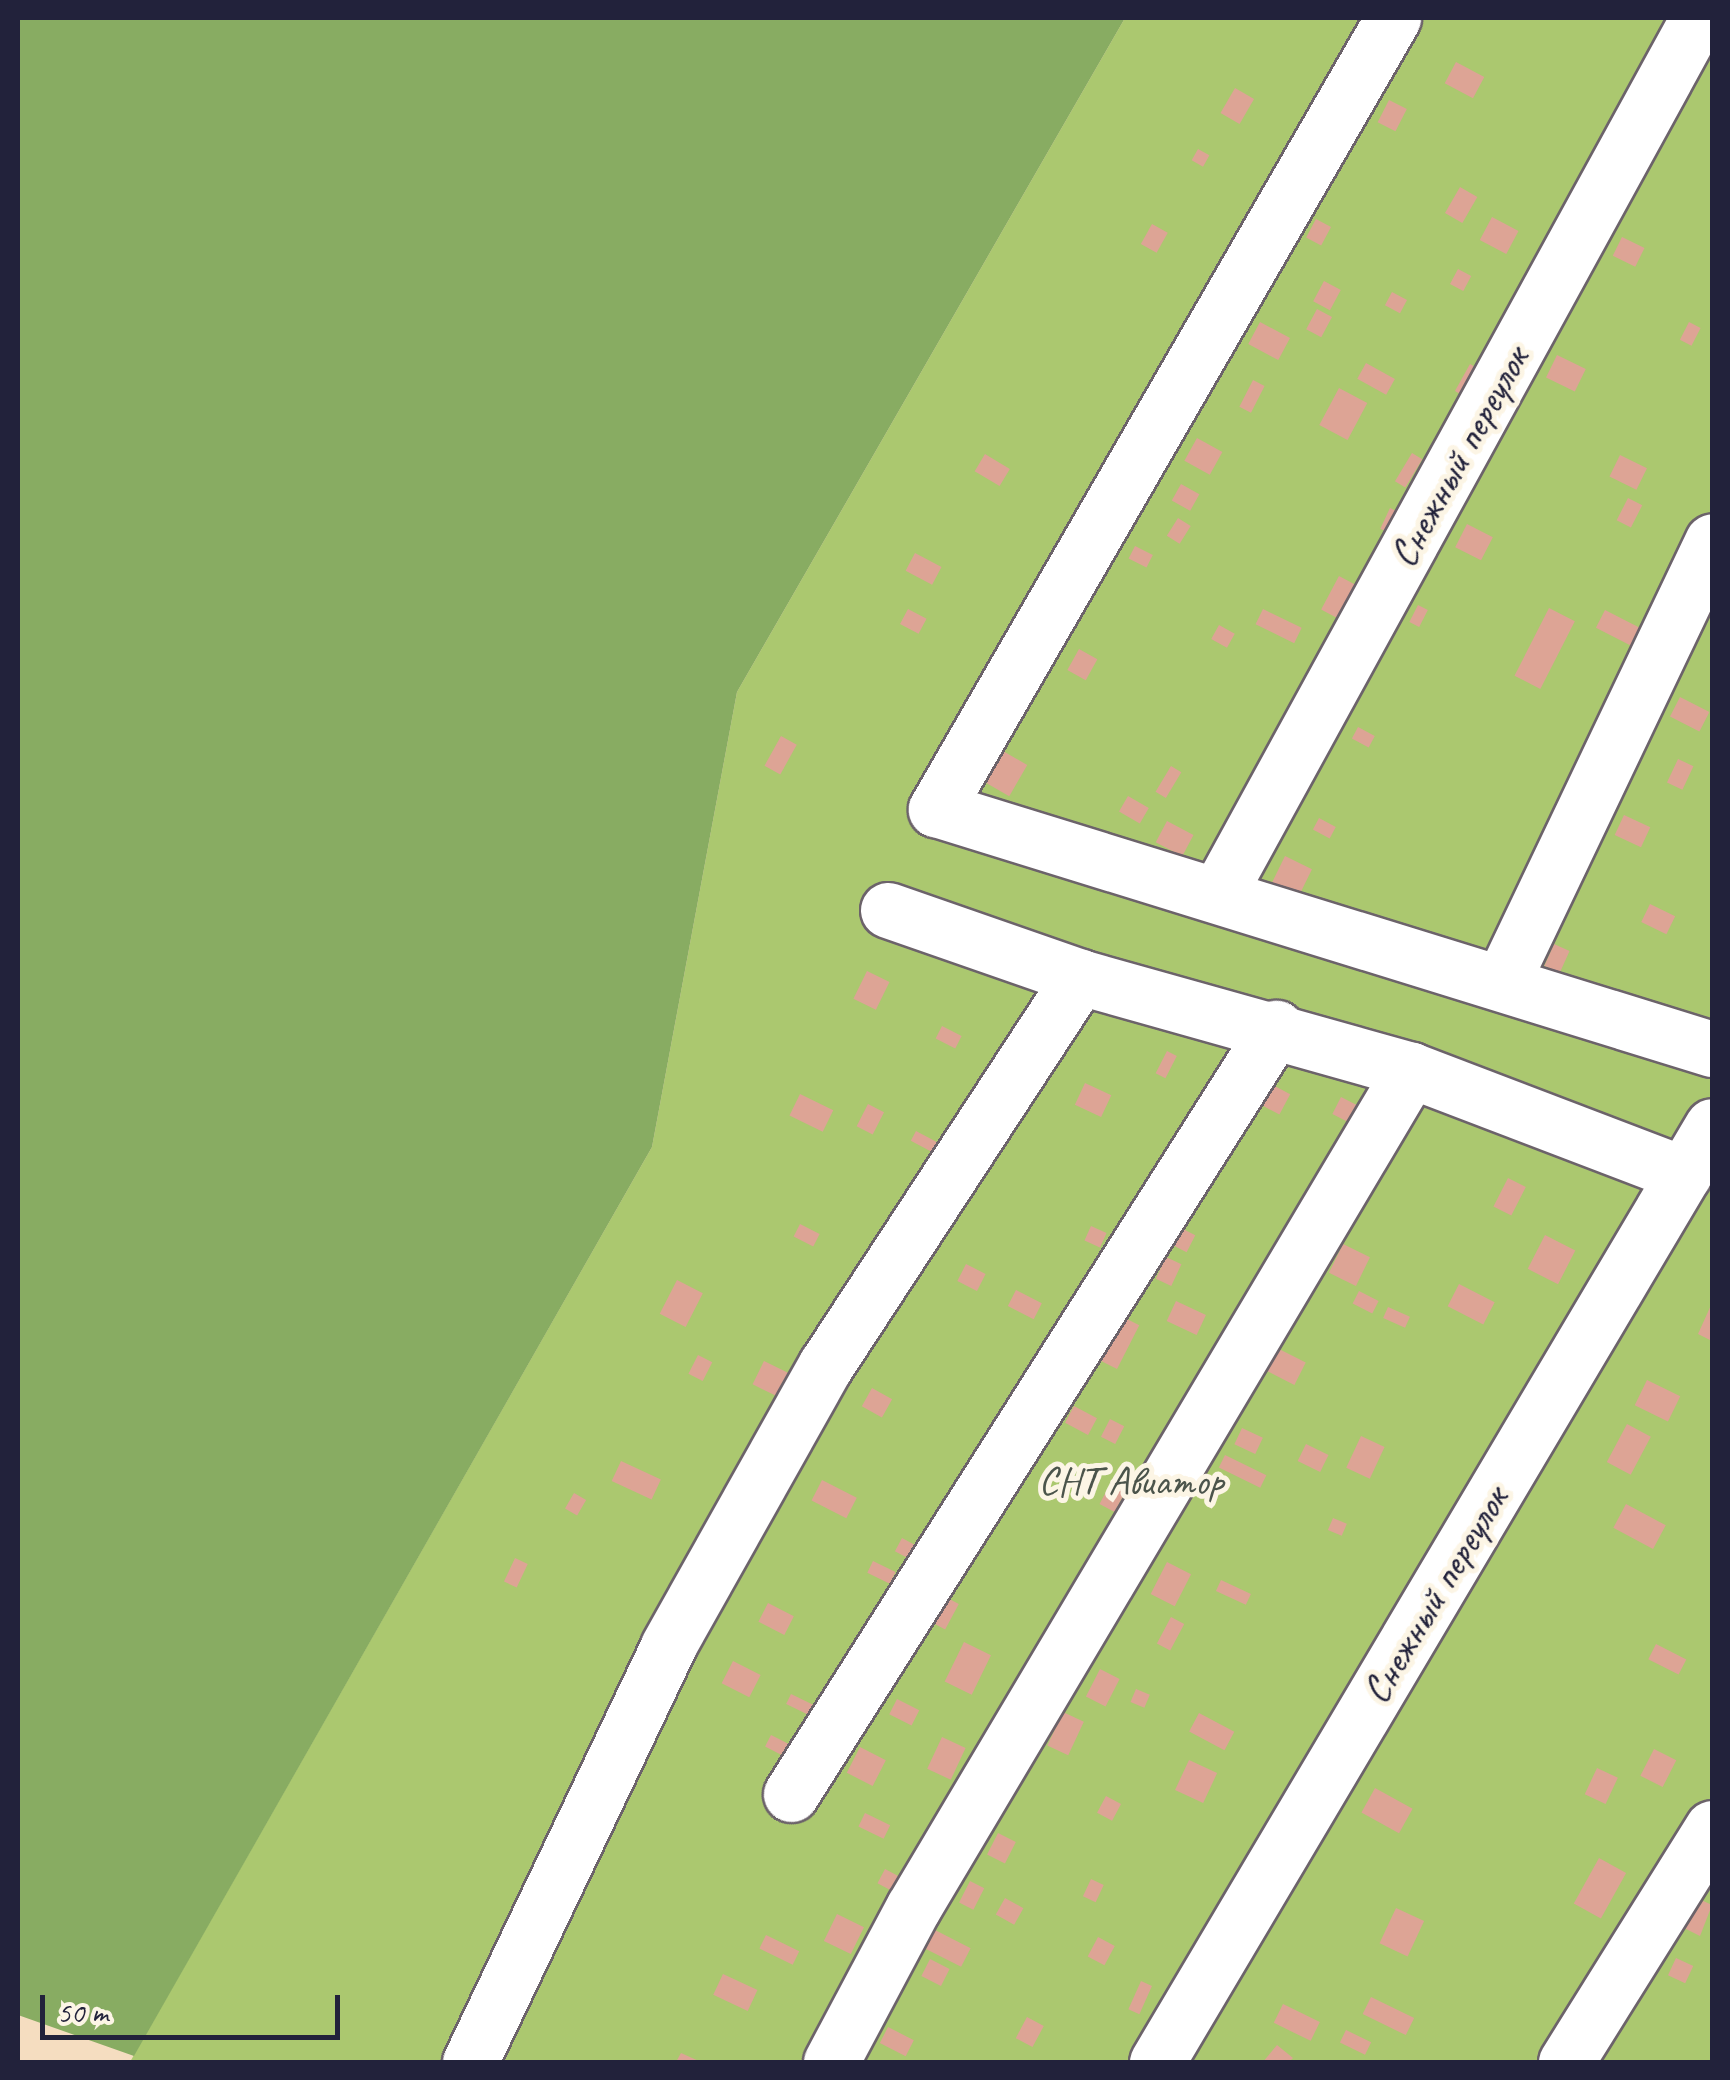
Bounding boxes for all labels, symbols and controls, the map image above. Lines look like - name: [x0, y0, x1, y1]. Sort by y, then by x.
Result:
- street label: Снежный переулок: [1379, 339, 1539, 575]
- park label: СНТ Авиатор: [1039, 1457, 1223, 1505]
- street label: Снежный переулок: [1352, 1478, 1518, 1712]
- scale bar: [45, 1975, 345, 2037]
- text: 50 m: [57, 1993, 108, 2031]

